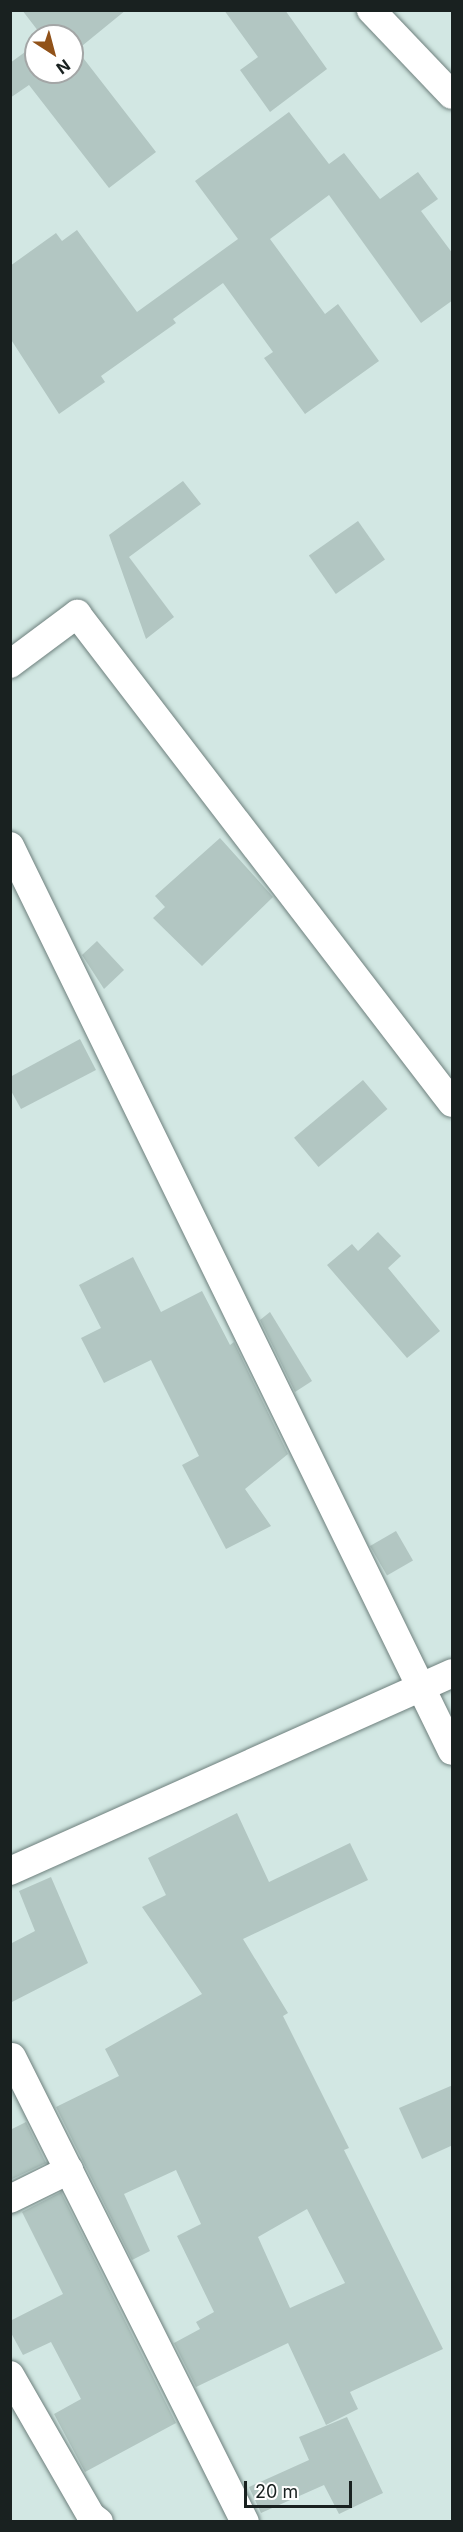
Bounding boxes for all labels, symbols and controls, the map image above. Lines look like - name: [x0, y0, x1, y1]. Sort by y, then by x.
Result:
- north arrow: [24, 24, 84, 84]
- text: N: [53, 55, 74, 79]
- scale bar: [247, 2469, 355, 2507]
- text: 20 m: [255, 2481, 298, 2502]

